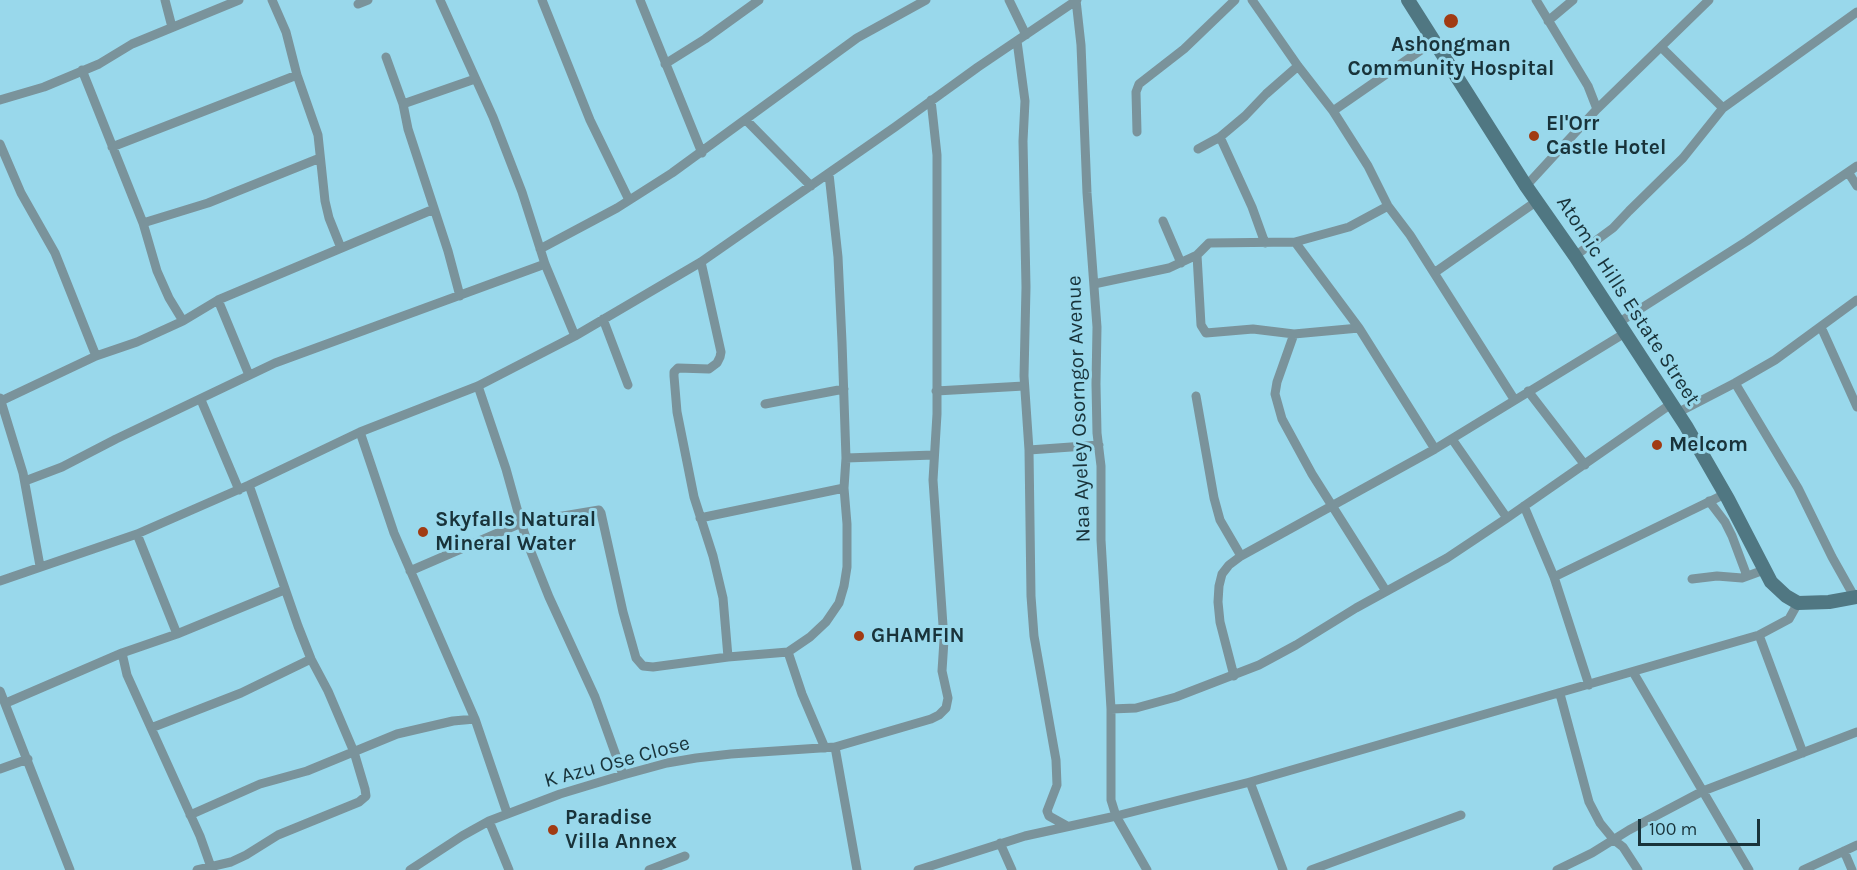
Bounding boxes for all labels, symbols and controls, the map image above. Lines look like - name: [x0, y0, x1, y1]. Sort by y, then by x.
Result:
- marker: Ashongman Community Hospital: [1442, 12, 1460, 30]
- place label: Ashongman Community Hospital: [1348, 32, 1554, 82]
- place label: El'Orr Castle Hotel: [1546, 111, 1666, 161]
- marker: El'Orr Castle Hotel: [1527, 129, 1541, 143]
- street label: Atomic Hills Estate Street: [1551, 191, 1705, 411]
- street label: Naa Ayeley Osorngor Avenue: [1062, 275, 1096, 543]
- place label: Melcom: [1669, 432, 1748, 458]
- marker: Melcom: [1650, 438, 1664, 452]
- place label: Skyfalls Natural Mineral Water: [435, 507, 596, 557]
- marker: Skyfalls Natural Mineral Water: [416, 525, 430, 539]
- place label: GHAMFIN: [871, 623, 964, 649]
- marker: GHAMFIN: [852, 629, 866, 643]
- street label: K Azu Ose Close: [541, 730, 693, 794]
- place label: Paradise Villa Annex: [565, 805, 677, 855]
- scale bar: [1641, 807, 1762, 845]
- text: 100 m: [1649, 818, 1697, 840]
- marker: Paradise Villa Annex: [546, 823, 560, 837]

